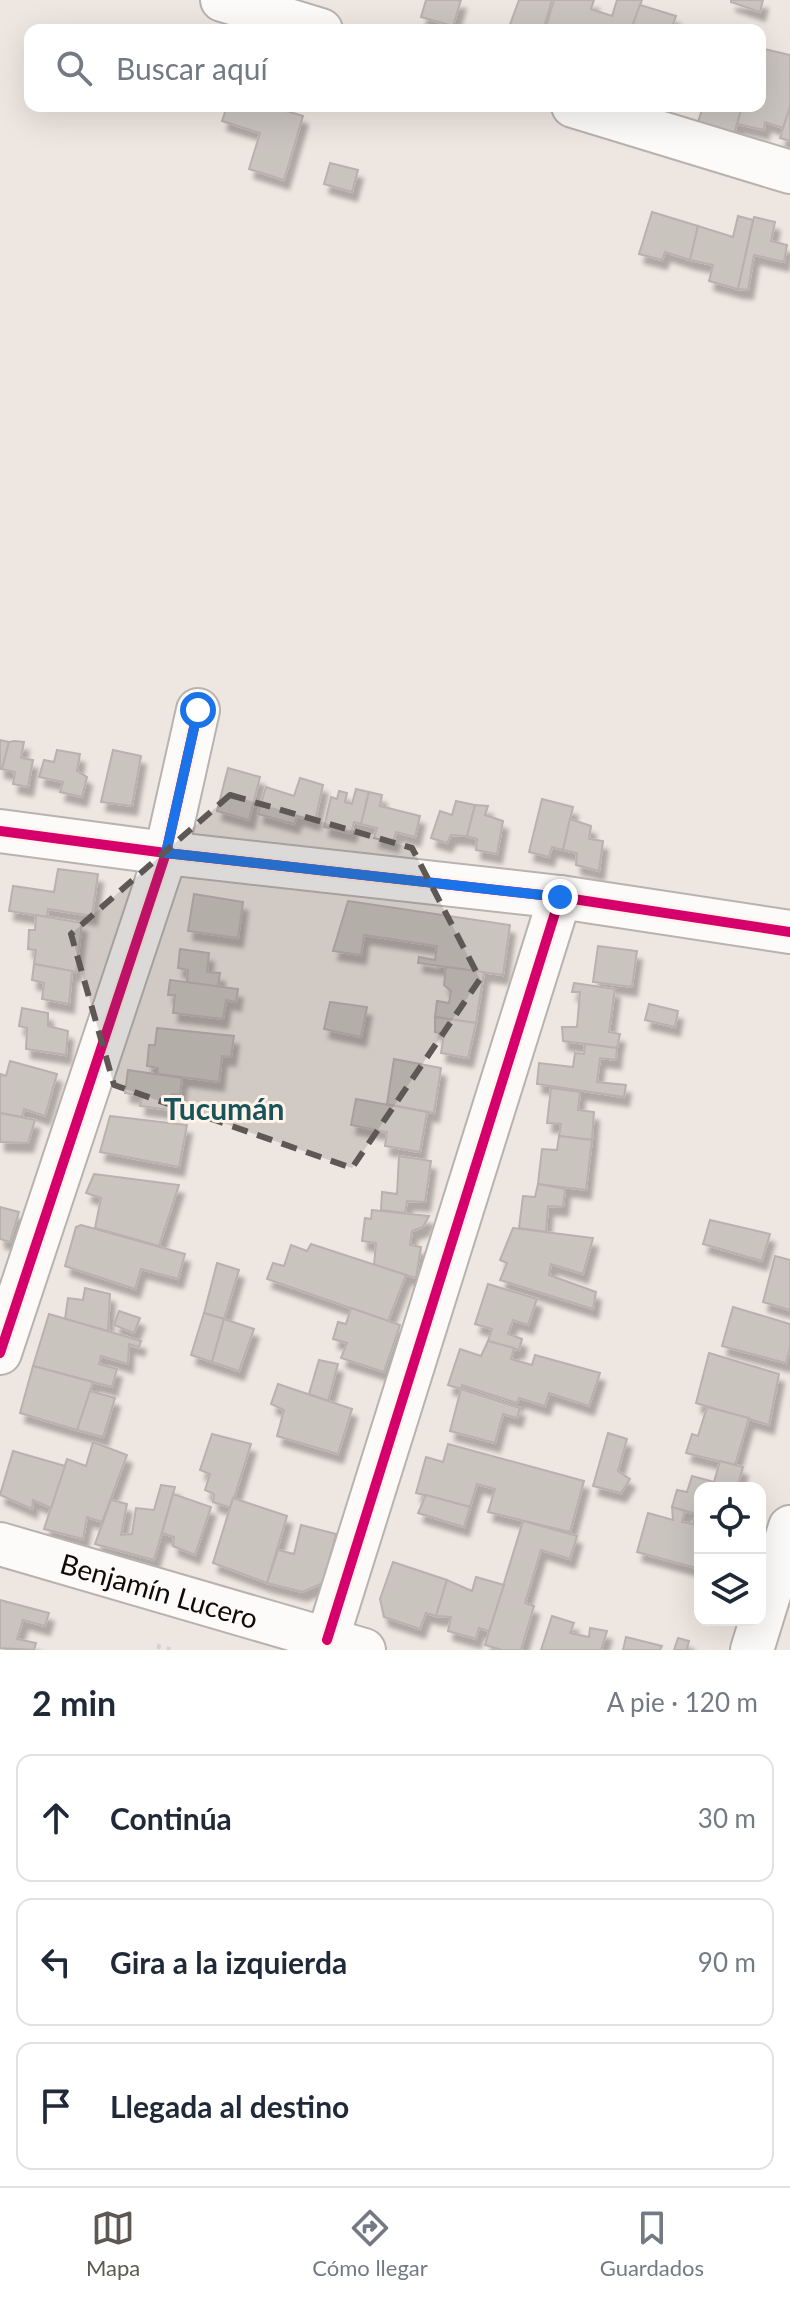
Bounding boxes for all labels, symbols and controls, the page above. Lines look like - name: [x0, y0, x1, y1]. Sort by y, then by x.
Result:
- search box: [24, 24, 766, 112]
- icon: search: [52, 46, 96, 90]
- text: Buscar aquí: [116, 50, 268, 86]
- route start: [180, 692, 216, 728]
- route end: [542, 879, 578, 915]
- district label: Tucumán: [164, 1090, 284, 1126]
- map controls: [694, 1482, 766, 1626]
- button: locate: [694, 1482, 766, 1554]
- street label: Benjamín Lucero: [57, 1546, 262, 1635]
- button: layers: [694, 1554, 766, 1626]
- text: 2 min: [32, 1682, 116, 1723]
- text: A pie · 120 m: [607, 1686, 758, 1718]
- icon: ahead: [34, 1796, 78, 1840]
- text: Continúa: [110, 1800, 232, 1836]
- text: 30 m: [698, 1802, 756, 1834]
- icon: left: [34, 1940, 78, 1984]
- text: Gira a la izquierda: [110, 1944, 347, 1980]
- text: 90 m: [698, 1946, 756, 1978]
- icon: arrive: [34, 2084, 78, 2128]
- text: Llegada al destino: [110, 2088, 349, 2124]
- tab: Mapa: [86, 2206, 140, 2281]
- tab: Cómo llegar: [312, 2206, 428, 2281]
- tab: Guardados: [600, 2206, 704, 2281]

